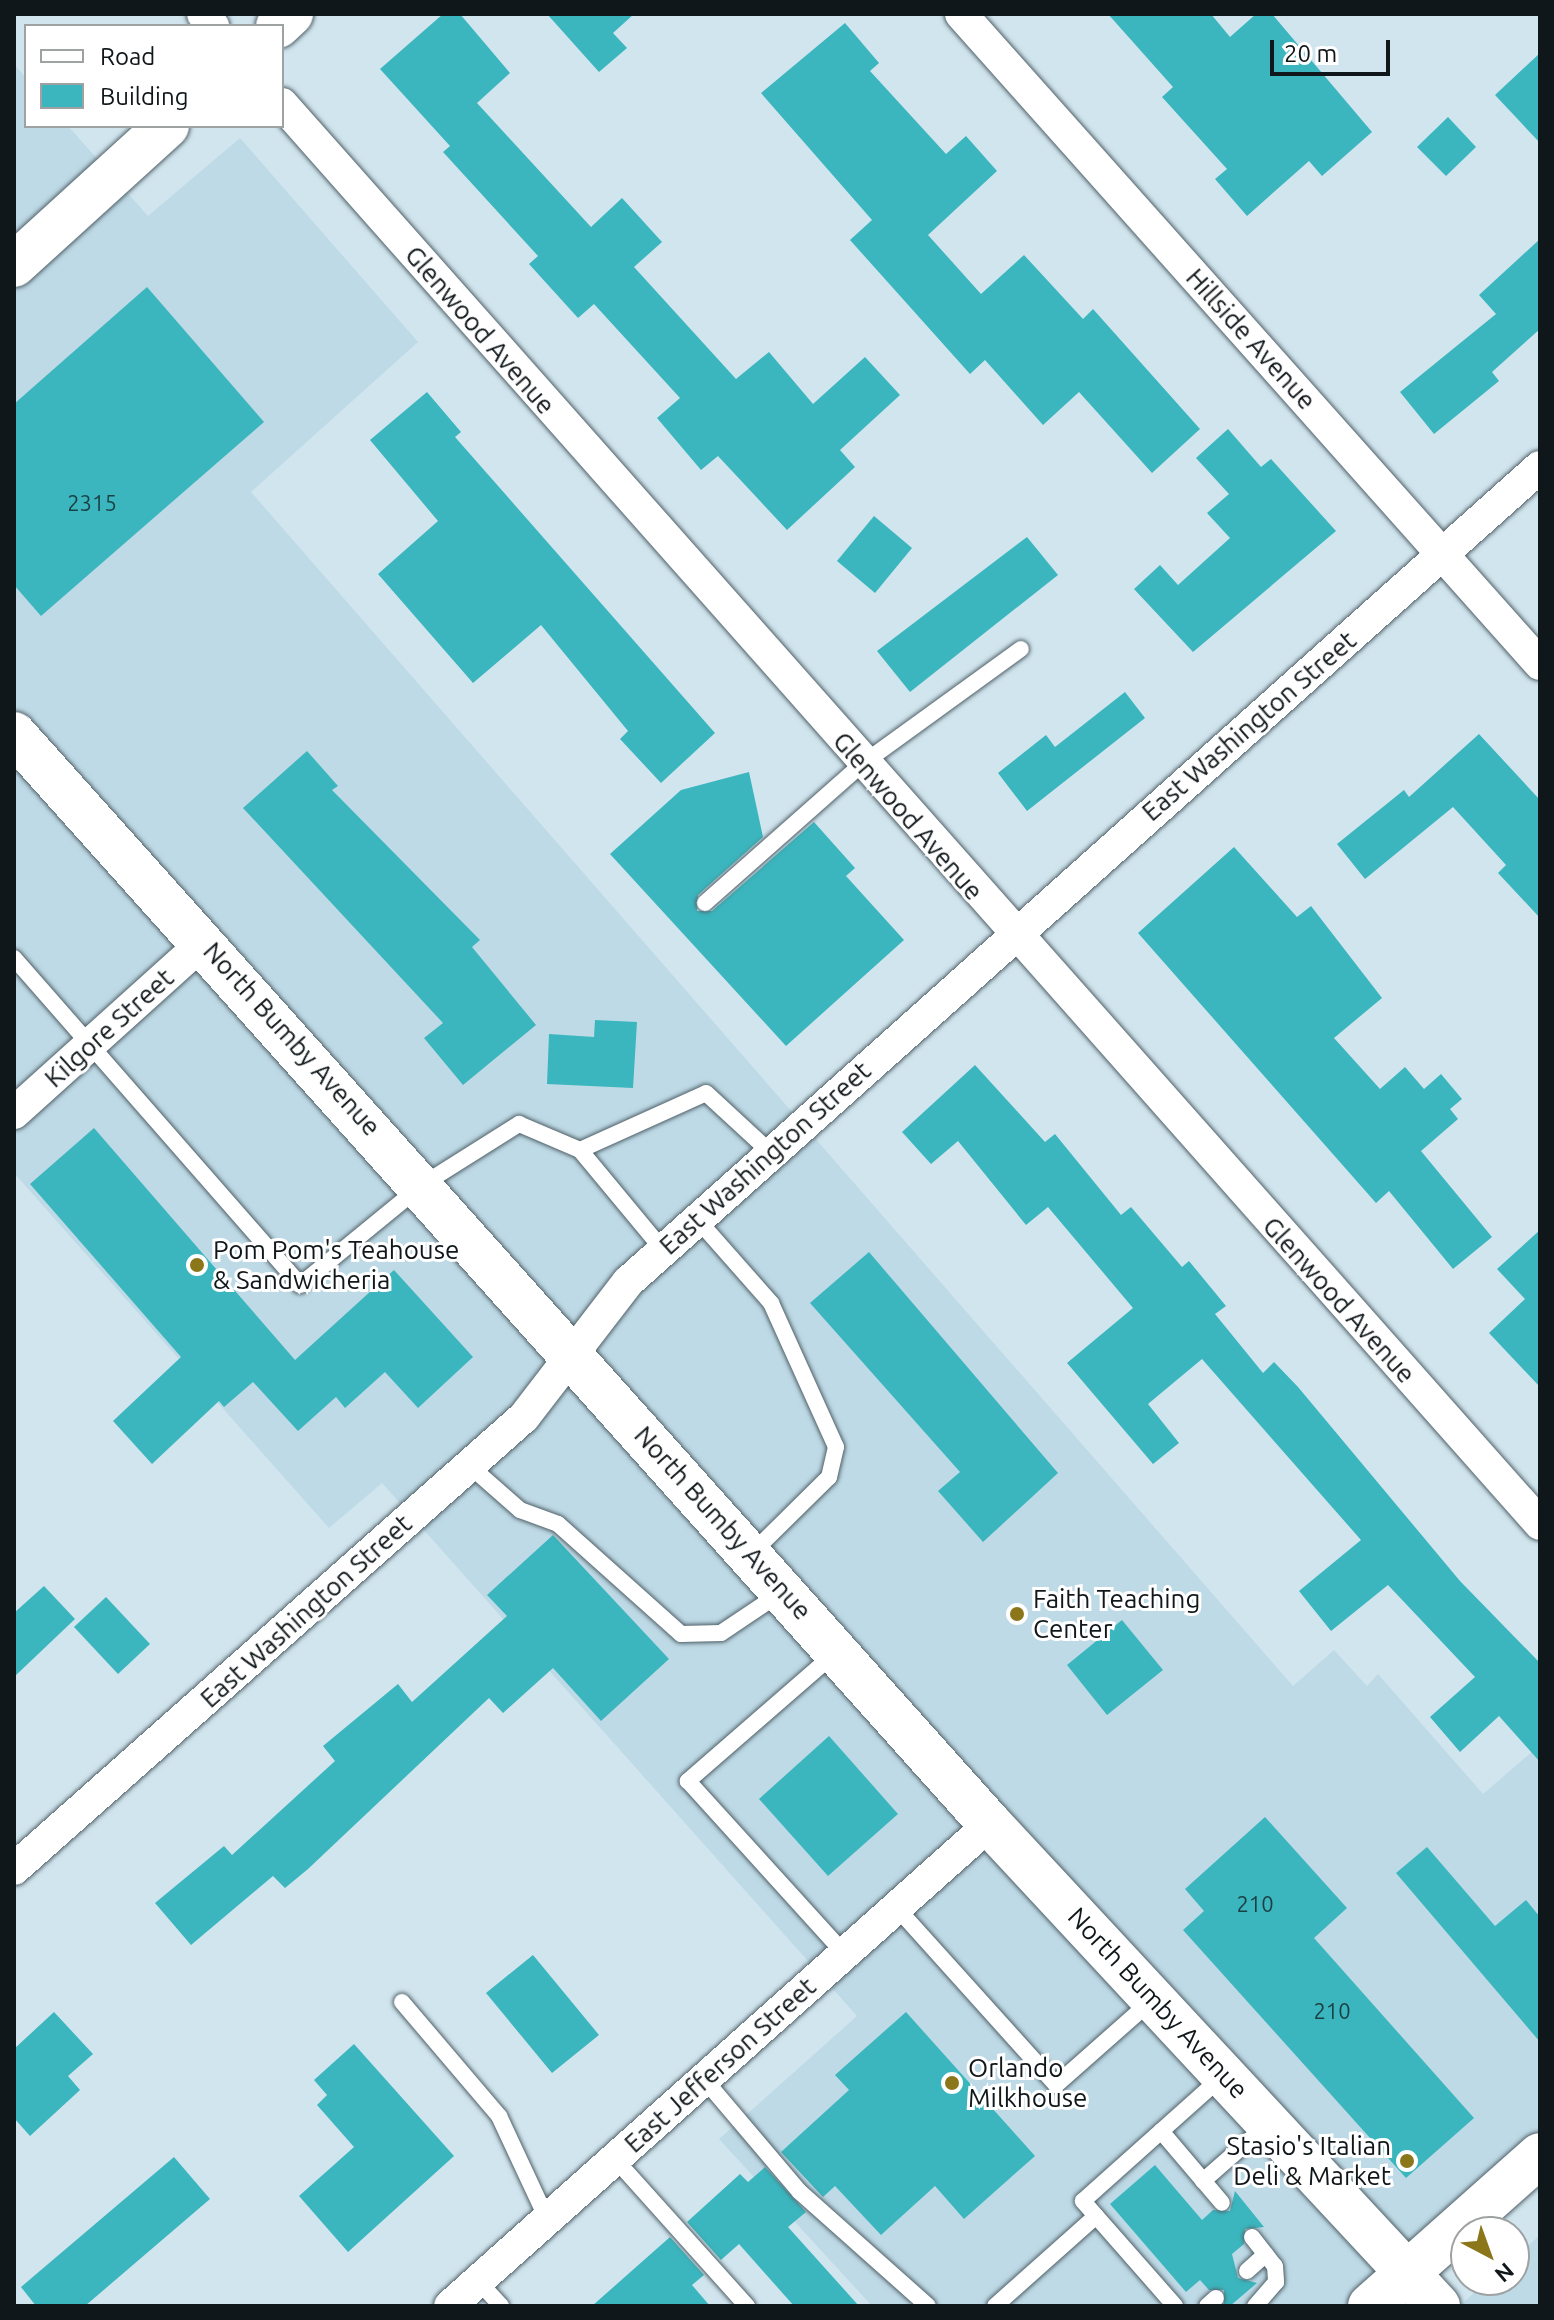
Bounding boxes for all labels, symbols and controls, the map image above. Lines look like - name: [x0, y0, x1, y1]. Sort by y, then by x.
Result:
- legend: [24, 24, 284, 128]
- scale bar: [1274, 24, 1394, 74]
- text: 20 m: [1284, 40, 1337, 67]
- text: Road: [100, 43, 155, 70]
- text: Building: [100, 83, 188, 110]
- street label: Glenwood Avenue: [399, 240, 561, 420]
- street label: Hillside Avenue: [1180, 262, 1322, 416]
- house number: 2315: [67, 490, 117, 516]
- street label: East Washington Street: [1136, 625, 1362, 827]
- street label: Glenwood Avenue: [827, 726, 989, 906]
- street label: North Bumby Avenue: [197, 936, 387, 1142]
- street label: Kilgore Street: [38, 962, 180, 1094]
- street label: East Washington Street: [653, 1055, 877, 1261]
- street label: Glenwood Avenue: [1256, 1211, 1422, 1389]
- place label: Pom Pom's Teahouse & Sandwicheria: [213, 1234, 459, 1296]
- marker: Pom Pom's Teahouse & Sandwicheria: [188, 1256, 206, 1274]
- street label: North Bumby Avenue: [628, 1420, 818, 1626]
- street label: East Washington Street: [194, 1508, 418, 1714]
- place label: Faith Teaching Center: [1033, 1583, 1200, 1644]
- marker: Faith Teaching Center: [1008, 1605, 1026, 1623]
- house number: 210: [1236, 1891, 1274, 1917]
- street label: North Bumby Avenue: [1061, 1901, 1255, 2105]
- street label: East Jefferson Street: [618, 1971, 822, 2159]
- house number: 210: [1313, 1998, 1351, 2024]
- place label: Orlando Milkhouse: [968, 2052, 1087, 2114]
- marker: Orlando Milkhouse: [943, 2074, 961, 2092]
- place label: Stasio's Italian Deli & Market: [1227, 2130, 1391, 2192]
- marker: Stasio's Italian Deli & Market: [1398, 2152, 1416, 2170]
- north arrow: [1450, 2216, 1530, 2296]
- text: N: [1490, 2258, 1519, 2288]

